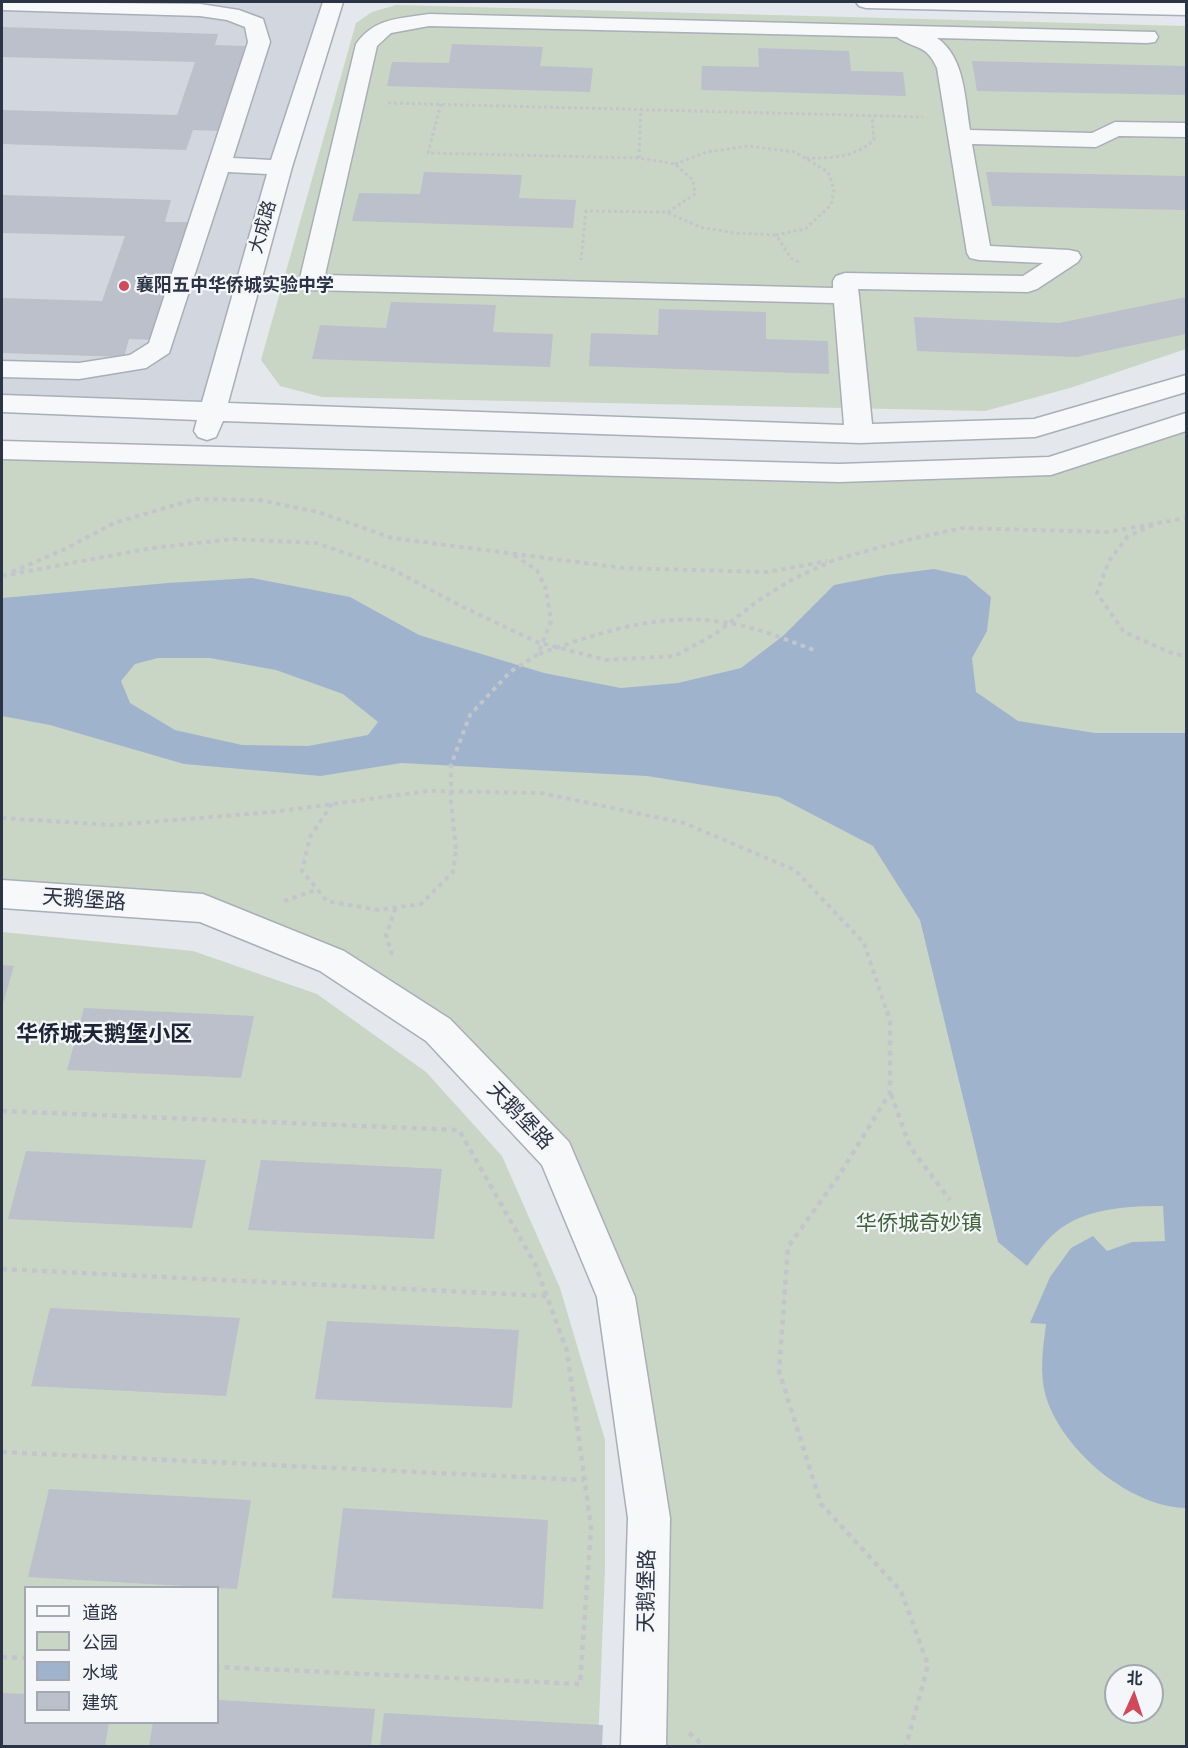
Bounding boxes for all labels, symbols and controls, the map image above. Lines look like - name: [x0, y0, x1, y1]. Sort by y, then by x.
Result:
- street label: 大成路: [245, 198, 281, 256]
- place label: 襄阳五中华侨城实验中学: [136, 275, 334, 297]
- marker: 襄阳五中华侨城实验中学: [117, 279, 131, 293]
- street label: 天鹅堡路: [41, 885, 127, 915]
- district label: 华侨城天鹅堡小区: [16, 1021, 192, 1047]
- street label: 天鹅堡路: [482, 1077, 558, 1155]
- park label: 华侨城奇妙镇: [856, 1211, 982, 1237]
- street label: 天鹅堡路: [634, 1549, 660, 1633]
- legend: [24, 1586, 219, 1724]
- text: 道路: [82, 1601, 118, 1624]
- text: 公园: [82, 1631, 118, 1654]
- text: 水域: [82, 1661, 118, 1684]
- north arrow: [1104, 1664, 1164, 1724]
- text: 北: [1126, 1668, 1143, 1688]
- text: 建筑: [82, 1691, 118, 1714]

